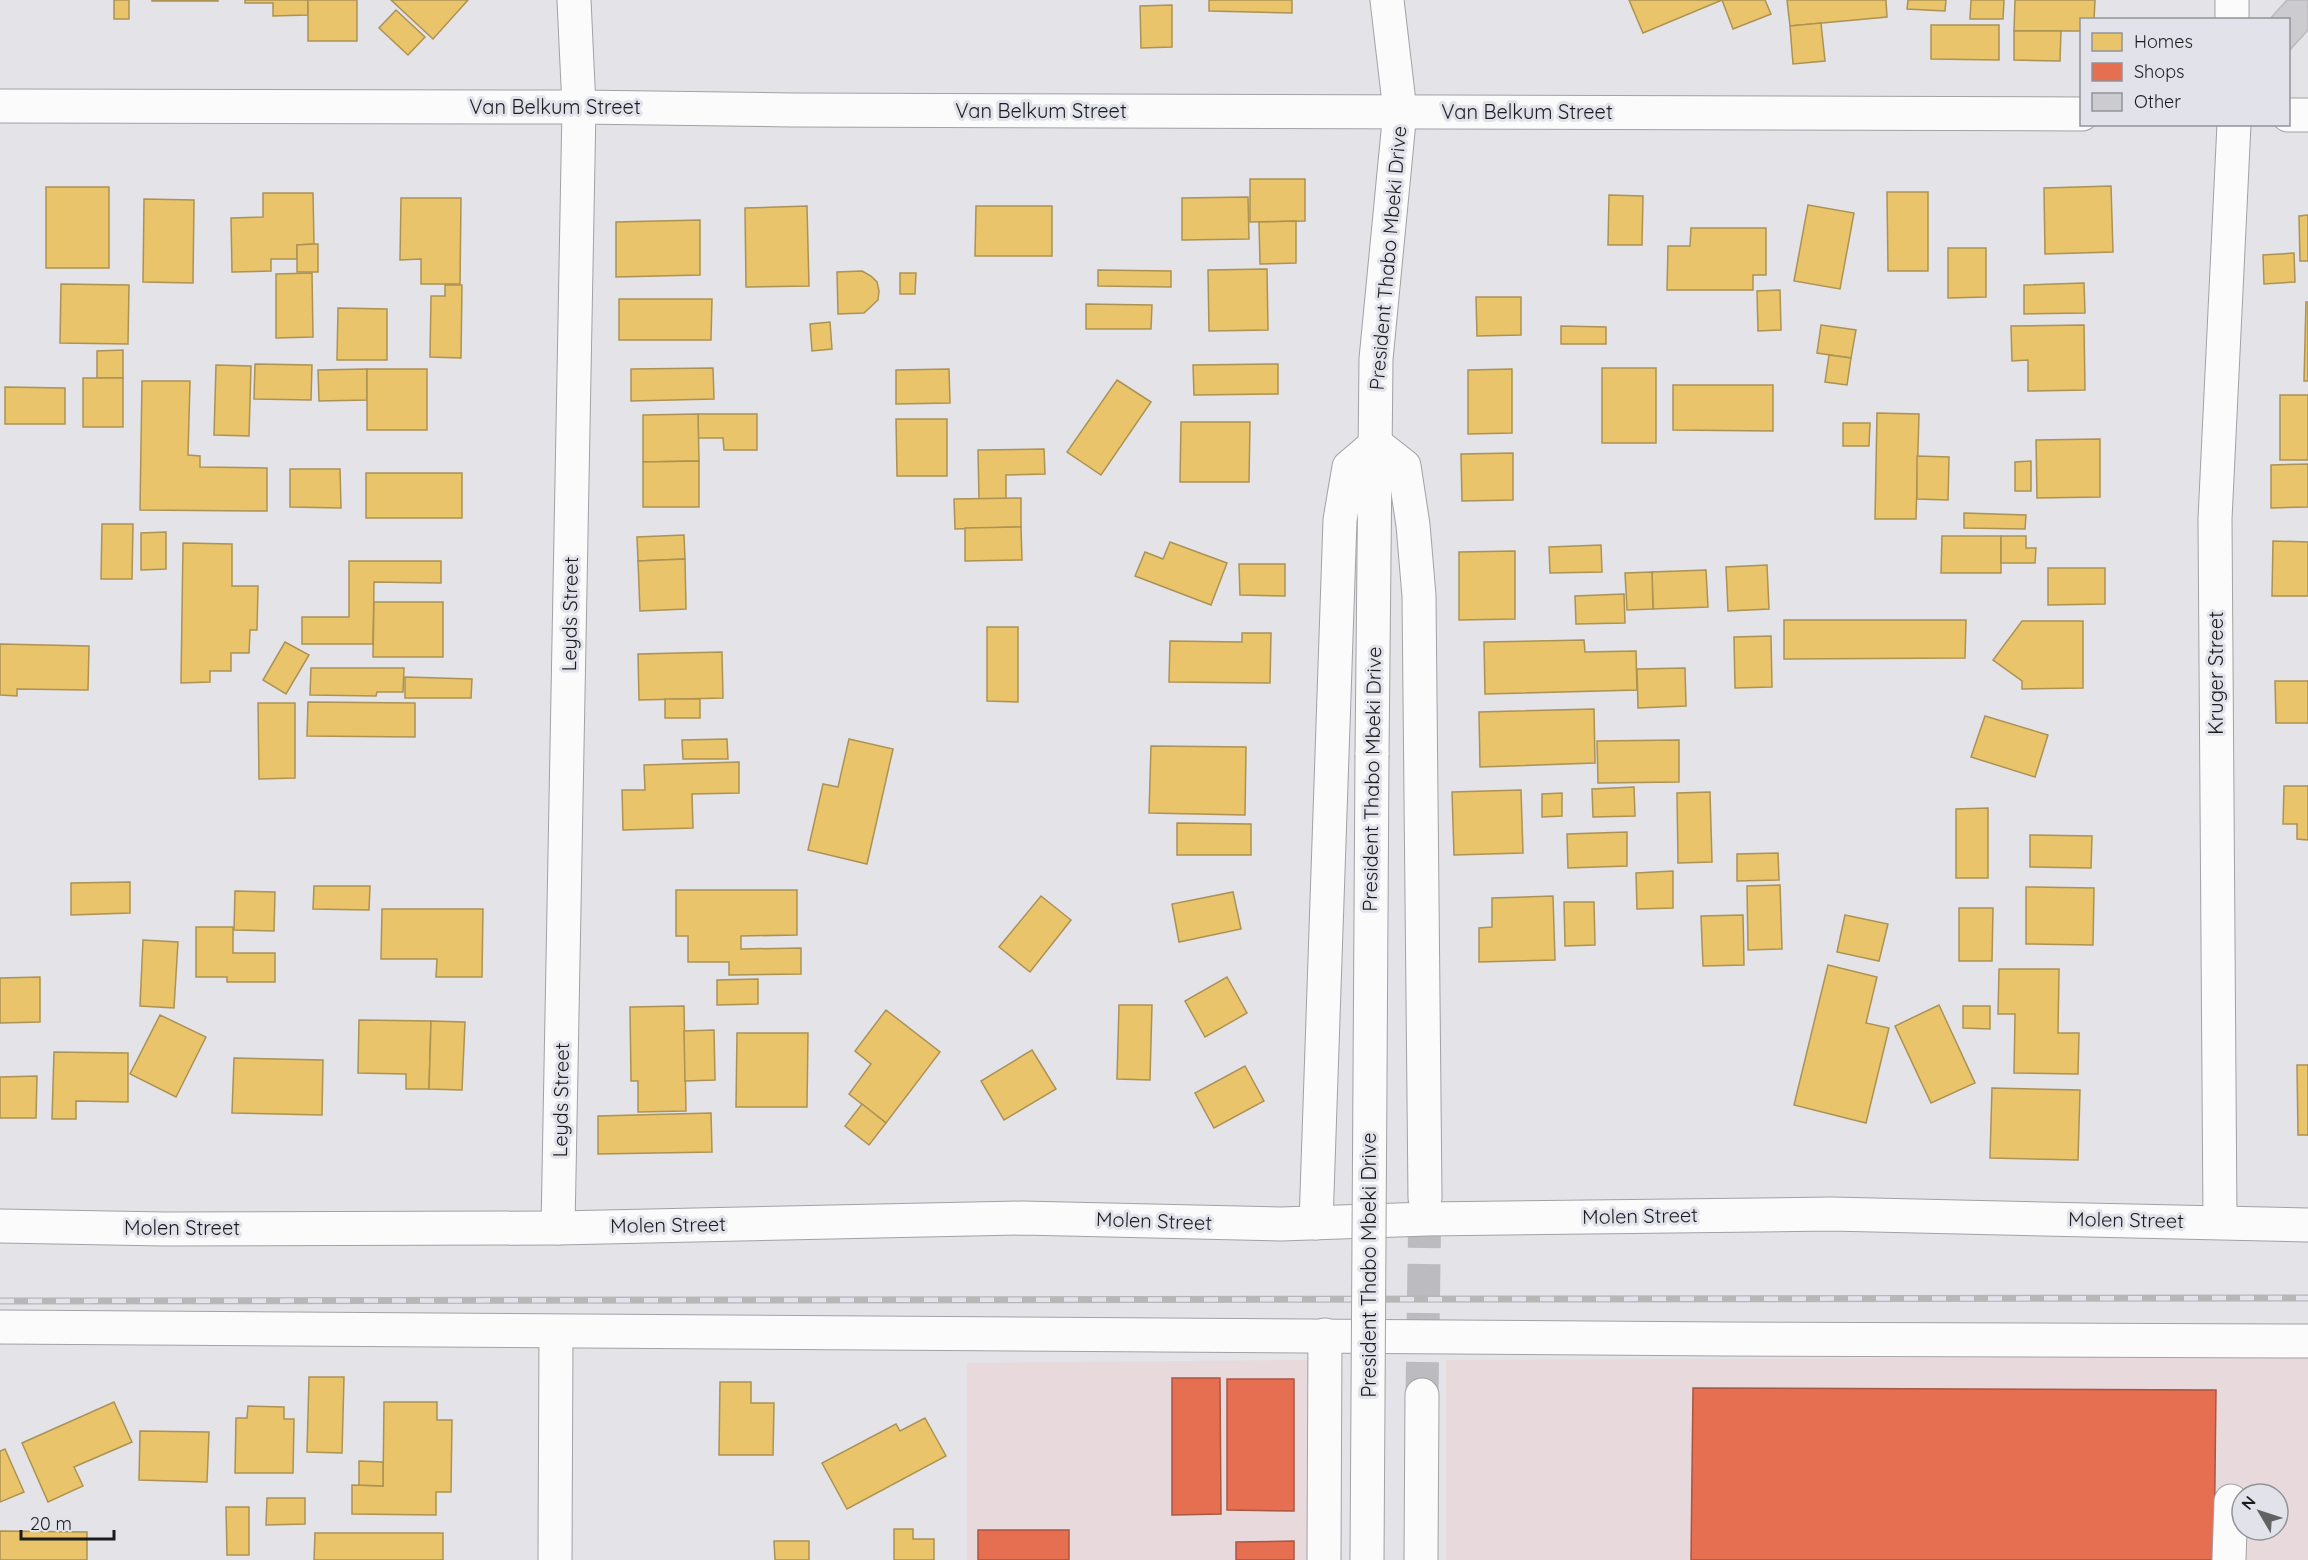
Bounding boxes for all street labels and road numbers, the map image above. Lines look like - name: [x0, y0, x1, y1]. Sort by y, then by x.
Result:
- street label: Van Belkum Street: [469, 94, 641, 119]
- street label: Van Belkum Street: [955, 98, 1127, 123]
- street label: Van Belkum Street: [1441, 99, 1613, 124]
- street label: President Thabo Mbeki Drive: [1363, 125, 1412, 391]
- street label: Leyds Street: [556, 556, 583, 672]
- street label: Kruger Street: [2203, 611, 2228, 735]
- street label: President Thabo Mbeki Drive: [1357, 646, 1386, 912]
- street label: Leyds Street: [547, 1042, 574, 1158]
- street label: President Thabo Mbeki Drive: [1356, 1132, 1381, 1398]
- street label: Molen Street: [1582, 1202, 1698, 1229]
- street label: Molen Street: [1096, 1206, 1213, 1235]
- street label: Molen Street: [2068, 1206, 2184, 1233]
- street label: Molen Street: [610, 1211, 726, 1238]
- street label: Molen Street: [124, 1215, 240, 1240]

